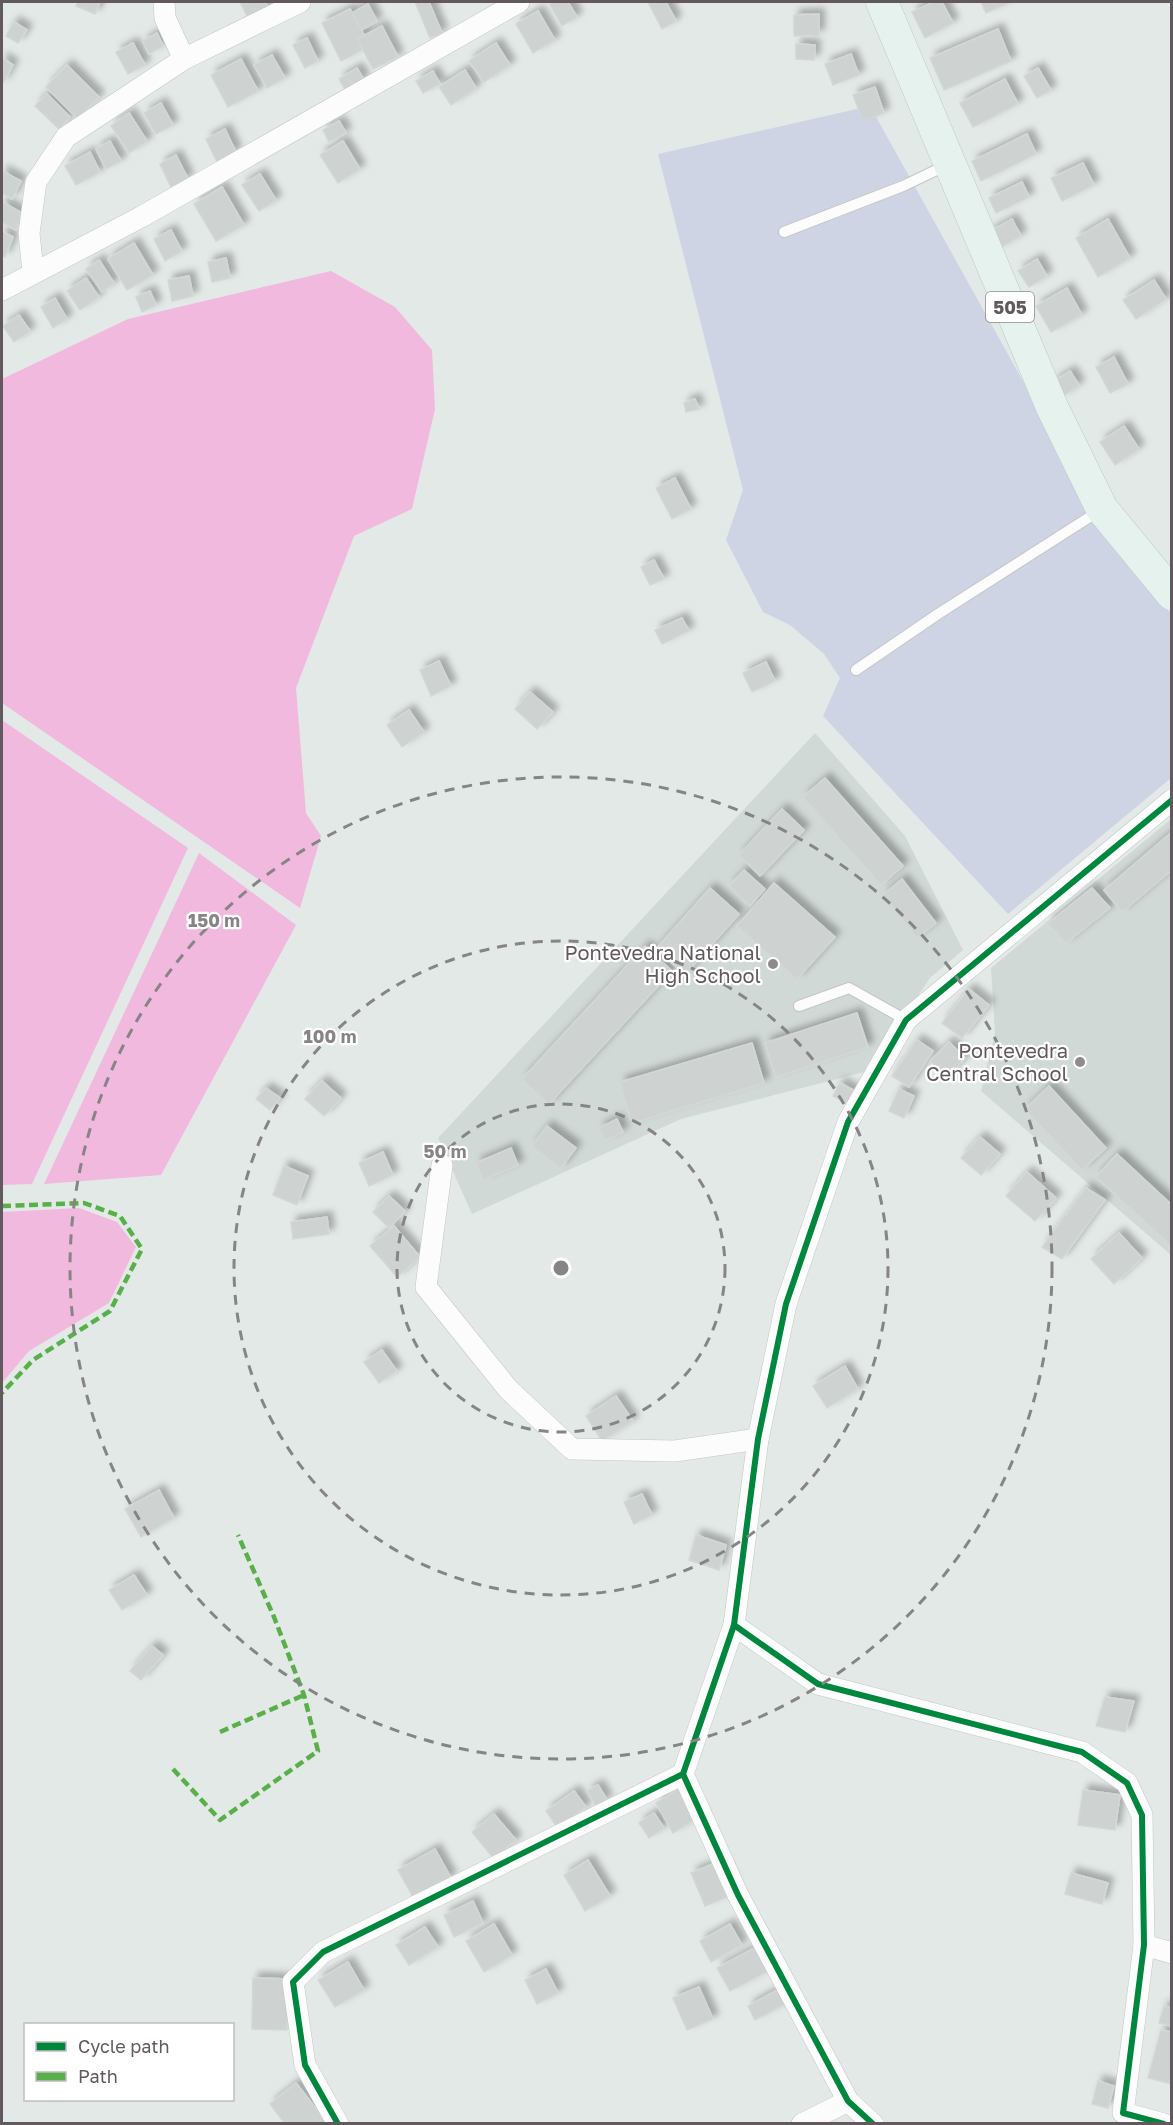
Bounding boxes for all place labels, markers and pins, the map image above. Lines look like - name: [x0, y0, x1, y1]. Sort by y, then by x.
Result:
- place label: Pontevedra National High School: [565, 940, 761, 987]
- marker: Pontevedra National High School: [766, 957, 780, 971]
- place label: Pontevedra Central School: [926, 1038, 1068, 1085]
- marker: Pontevedra Central School: [1073, 1055, 1087, 1069]
- centre of rings: [551, 1258, 571, 1278]

